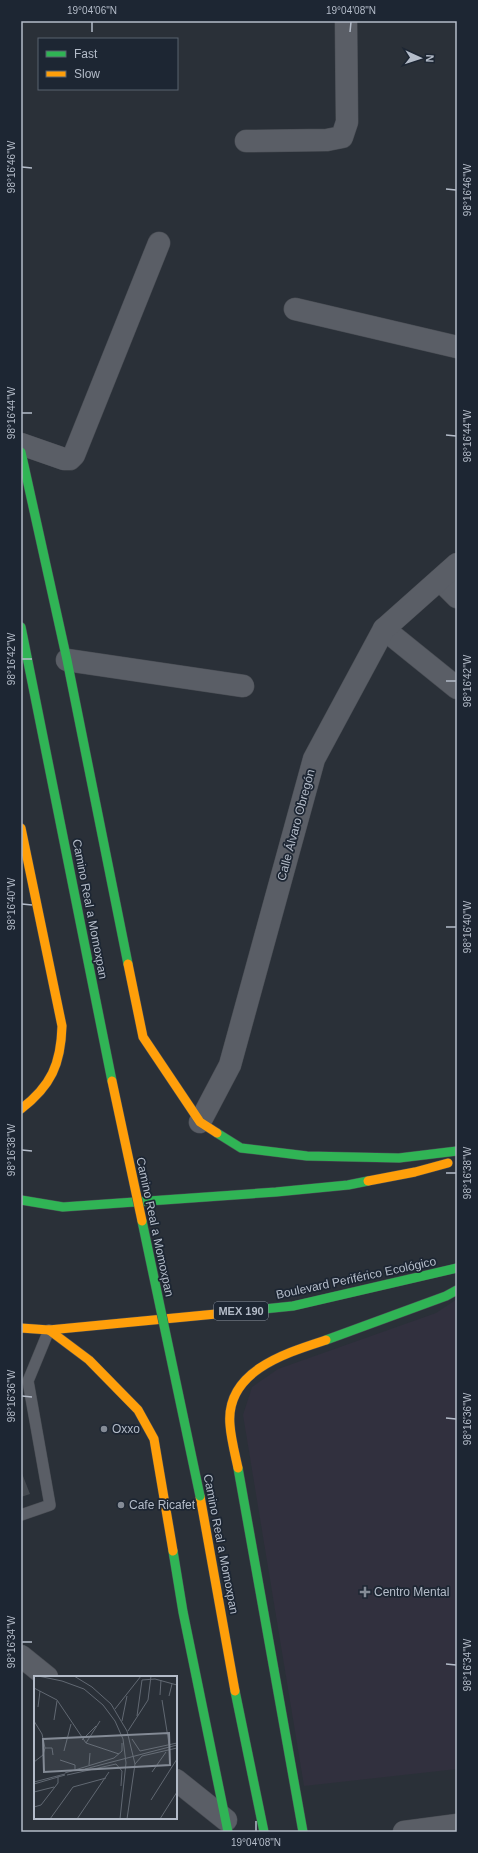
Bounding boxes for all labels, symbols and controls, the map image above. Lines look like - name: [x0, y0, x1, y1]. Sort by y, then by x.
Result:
- text: 19°04'06"N: [67, 5, 117, 16]
- text: 19°04'08"N: [326, 5, 376, 16]
- legend: [38, 38, 178, 90]
- north arrow: [400, 38, 440, 78]
- text: Fast: [74, 47, 98, 61]
- text: N: [424, 54, 436, 63]
- text: Slow: [74, 67, 100, 81]
- text: 98°16'46"W: [6, 140, 17, 193]
- text: 98°16'46"W: [462, 163, 473, 216]
- text: 98°16'44"W: [6, 386, 17, 439]
- text: 98°16'44"W: [462, 409, 473, 462]
- text: 98°16'42"W: [6, 632, 17, 685]
- text: 98°16'42"W: [462, 654, 473, 707]
- street label: Calle Álvaro Obregón: [273, 768, 318, 882]
- street label: Camino Real a Momoxpan: [70, 838, 110, 980]
- text: 98°16'40"W: [6, 877, 17, 930]
- text: 98°16'40"W: [462, 900, 473, 953]
- text: 98°16'38"W: [6, 1123, 17, 1176]
- text: 98°16'38"W: [462, 1146, 473, 1199]
- street label: Camino Real a Momoxpan: [133, 1156, 177, 1298]
- street label: Boulevard Periférico Ecológico: [275, 1254, 438, 1302]
- road number: MEX 190: [214, 1302, 268, 1320]
- text: 98°16'36"W: [6, 1369, 17, 1422]
- text: 98°16'36"W: [462, 1392, 473, 1445]
- place label: Oxxo: [112, 1422, 140, 1436]
- marker: Oxxo: [99, 1424, 109, 1434]
- street label: Camino Real a Momoxpan: [201, 1473, 241, 1615]
- place label: Cafe Ricafet: [129, 1498, 196, 1512]
- marker: Cafe Ricafet: [116, 1500, 126, 1510]
- place label: Centro Mental: [374, 1585, 449, 1599]
- marker: Centro Mental: [359, 1586, 371, 1598]
- text: 98°16'34"W: [6, 1615, 17, 1668]
- text: 98°16'34"W: [462, 1638, 473, 1691]
- inset map: [34, 1676, 177, 1819]
- text: 19°04'08"N: [231, 1837, 281, 1848]

